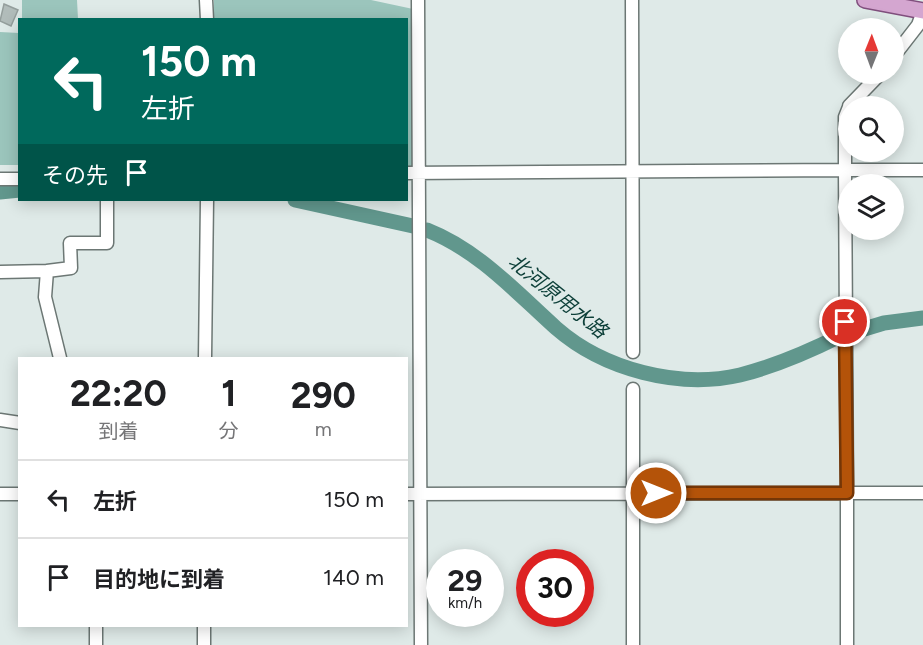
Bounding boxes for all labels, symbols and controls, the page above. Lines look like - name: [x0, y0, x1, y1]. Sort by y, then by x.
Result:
- north arrow: [838, 18, 904, 84]
- map controls: [838, 18, 904, 240]
- text: 150 m: [141, 36, 257, 87]
- icon: left: [42, 42, 120, 120]
- text: 左折: [141, 92, 195, 125]
- button: search: [838, 96, 904, 162]
- icon: arrive: [120, 156, 153, 189]
- text: その先: [42, 162, 108, 189]
- button: layers: [838, 174, 904, 240]
- water label: 北河原用水路: [504, 249, 614, 344]
- pin: [819, 296, 870, 347]
- icon: arrive: [828, 305, 861, 338]
- text: 22:20: [70, 372, 167, 415]
- text: 1: [221, 372, 236, 415]
- text: 290: [291, 374, 356, 417]
- text: m: [315, 417, 332, 441]
- text: 到着: [98, 419, 138, 443]
- text: 分: [219, 419, 239, 443]
- position arrow: [624, 461, 688, 525]
- icon: left: [42, 483, 75, 516]
- text: 150 m: [324, 486, 384, 513]
- text: 左折: [93, 488, 137, 515]
- speed limit sign: 30: [516, 549, 594, 627]
- icon: arrive: [42, 561, 75, 594]
- text: 29: [448, 562, 482, 599]
- text: 140 m: [323, 564, 384, 591]
- text: 目的地に到着: [93, 566, 225, 593]
- text: km/h: [448, 594, 482, 612]

